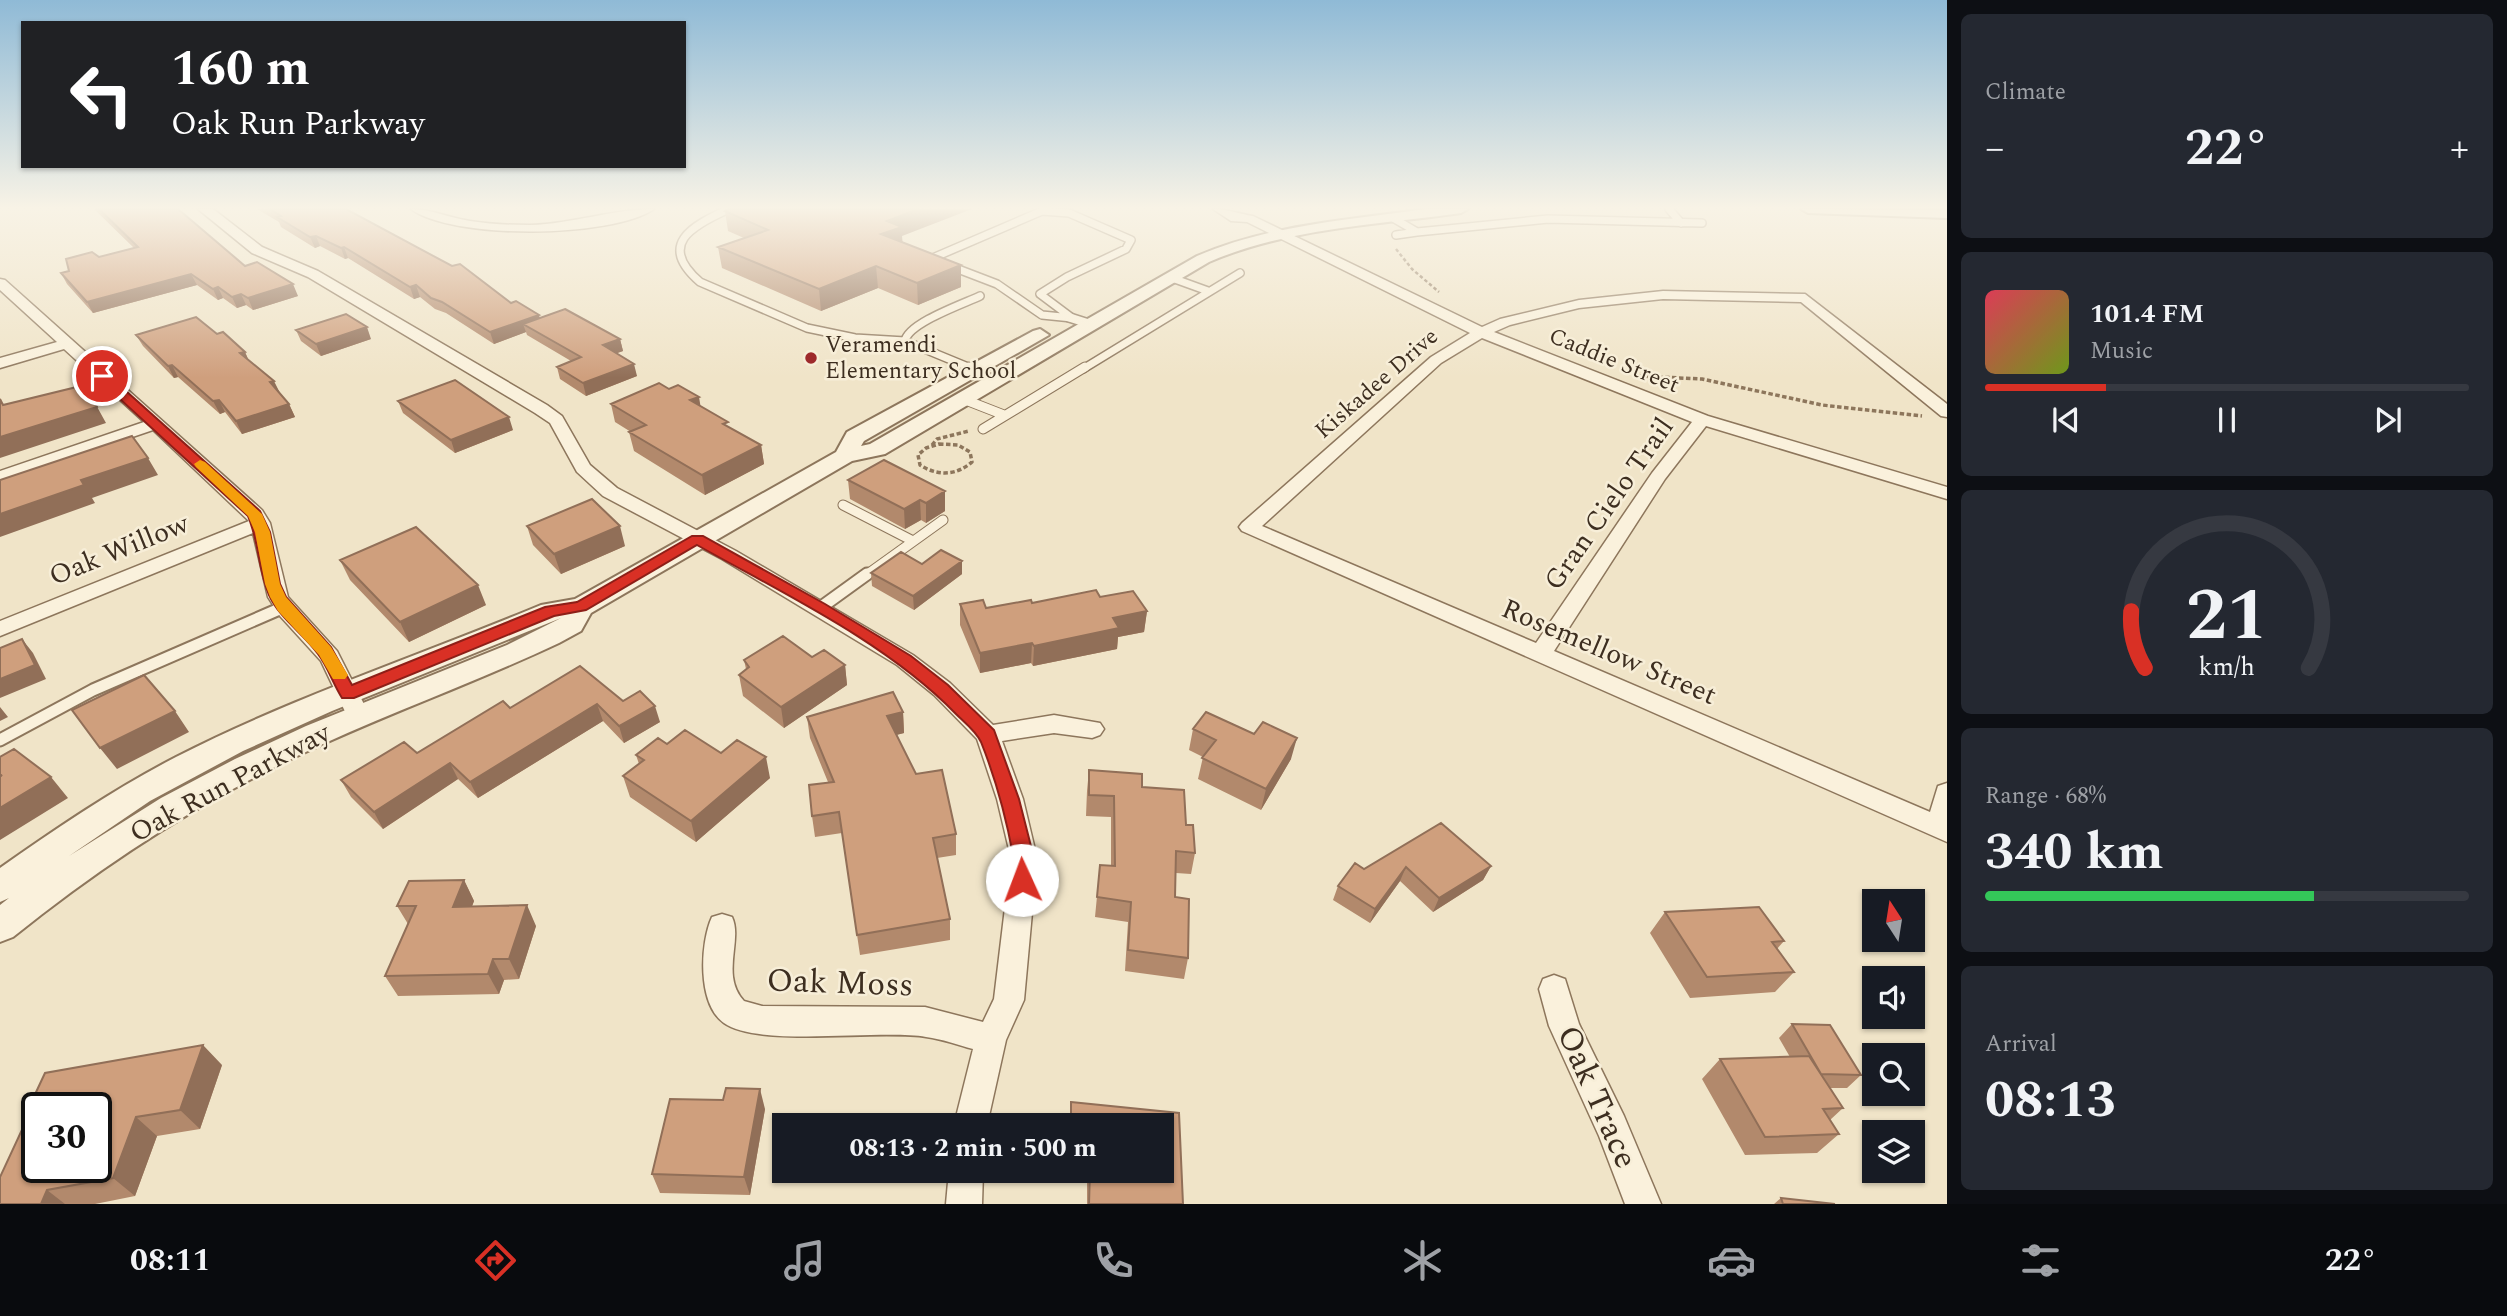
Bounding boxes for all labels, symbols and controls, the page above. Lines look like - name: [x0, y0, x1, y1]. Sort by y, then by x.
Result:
- text: 160 m: [171, 32, 310, 107]
- icon: left: [56, 49, 147, 140]
- text: Climate: [1985, 75, 2066, 110]
- text: Oak Run Parkway: [171, 100, 425, 149]
- text: 22°: [2185, 109, 2269, 188]
- text: −: [1985, 120, 2004, 178]
- text: +: [2450, 120, 2469, 178]
- text: 101.4 FM: [2090, 294, 2204, 334]
- street label: Caddie Street: [1543, 319, 1685, 403]
- street label: Kiskadee Drive: [1307, 320, 1447, 448]
- place label: Veramendi Elementary School: [825, 328, 1016, 389]
- text: Music: [2090, 334, 2153, 369]
- pin: [72, 346, 132, 406]
- marker: Veramendi Elementary School: [803, 350, 819, 366]
- icon: arrive: [83, 357, 121, 395]
- icon: previous: [2047, 401, 2085, 439]
- icon: pause: [2208, 401, 2246, 439]
- icon: next: [2369, 401, 2407, 439]
- street label: Gran Cielo Trail: [1533, 409, 1685, 599]
- street label: Oak Willow: [43, 502, 196, 598]
- text: 21: [2186, 561, 2268, 672]
- street label: Rosemellow Street: [1495, 587, 1723, 717]
- text: km/h: [2199, 649, 2255, 687]
- street label: Oak Run Parkway: [122, 711, 340, 854]
- text: Range · 68%: [1985, 779, 2106, 814]
- text: 340 km: [1985, 813, 2164, 892]
- position arrow: [985, 843, 1059, 917]
- north arrow: [1862, 889, 1925, 952]
- map controls: [1862, 889, 1925, 1183]
- street label: Oak Moss: [766, 955, 914, 1011]
- button: sound: [1862, 966, 1925, 1029]
- street label: Oak Trace: [1543, 1017, 1651, 1177]
- text: Arrival: [1985, 1027, 2057, 1062]
- button: search: [1862, 1043, 1925, 1106]
- text: 08:13: [1985, 1061, 2116, 1140]
- speed limit sign: 30: [21, 1092, 112, 1183]
- button: layers: [1862, 1120, 1925, 1183]
- text: 08:13 · 2 min · 500 m: [849, 1128, 1097, 1168]
- text: 08:11: [130, 1236, 210, 1285]
- icon: directions: [471, 1236, 520, 1285]
- icon: music: [780, 1236, 829, 1285]
- icon: phone: [1089, 1236, 1138, 1285]
- icon: climate: [1398, 1236, 1447, 1285]
- icon: car: [1707, 1236, 1756, 1285]
- icon: filters: [2016, 1236, 2065, 1285]
- text: 22°: [2325, 1236, 2377, 1285]

